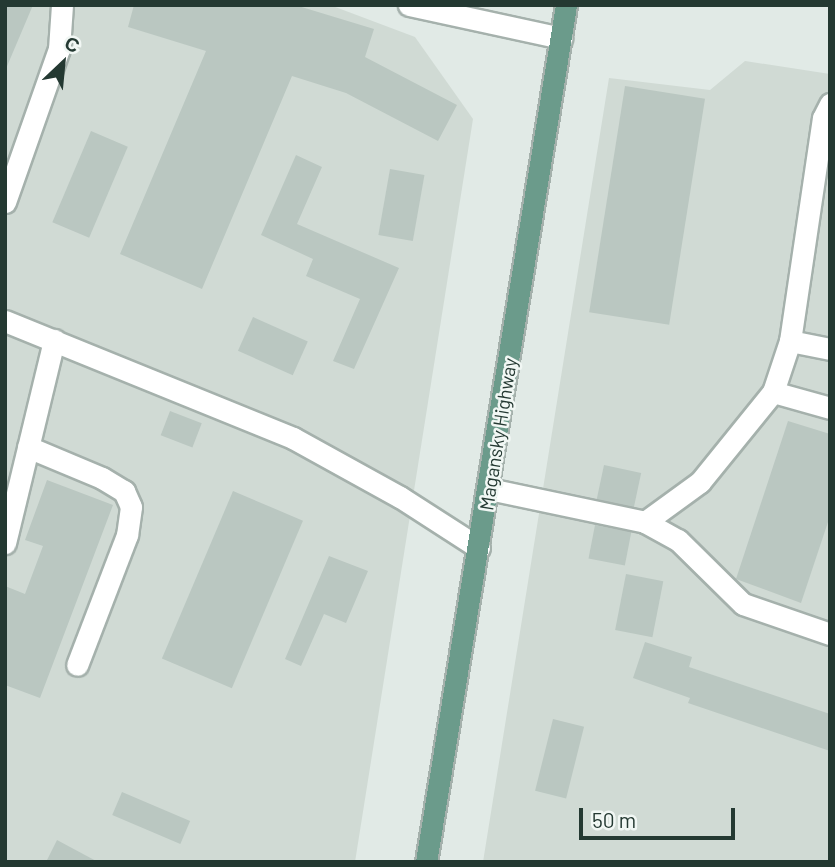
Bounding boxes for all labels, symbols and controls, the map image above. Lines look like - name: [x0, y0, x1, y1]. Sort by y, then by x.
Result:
- north arrow: [28, 28, 98, 98]
- text: С: [61, 30, 84, 57]
- street label: Magansky Highway: [475, 356, 521, 512]
- scale bar: [583, 794, 739, 838]
- text: 50 m: [592, 807, 636, 832]

